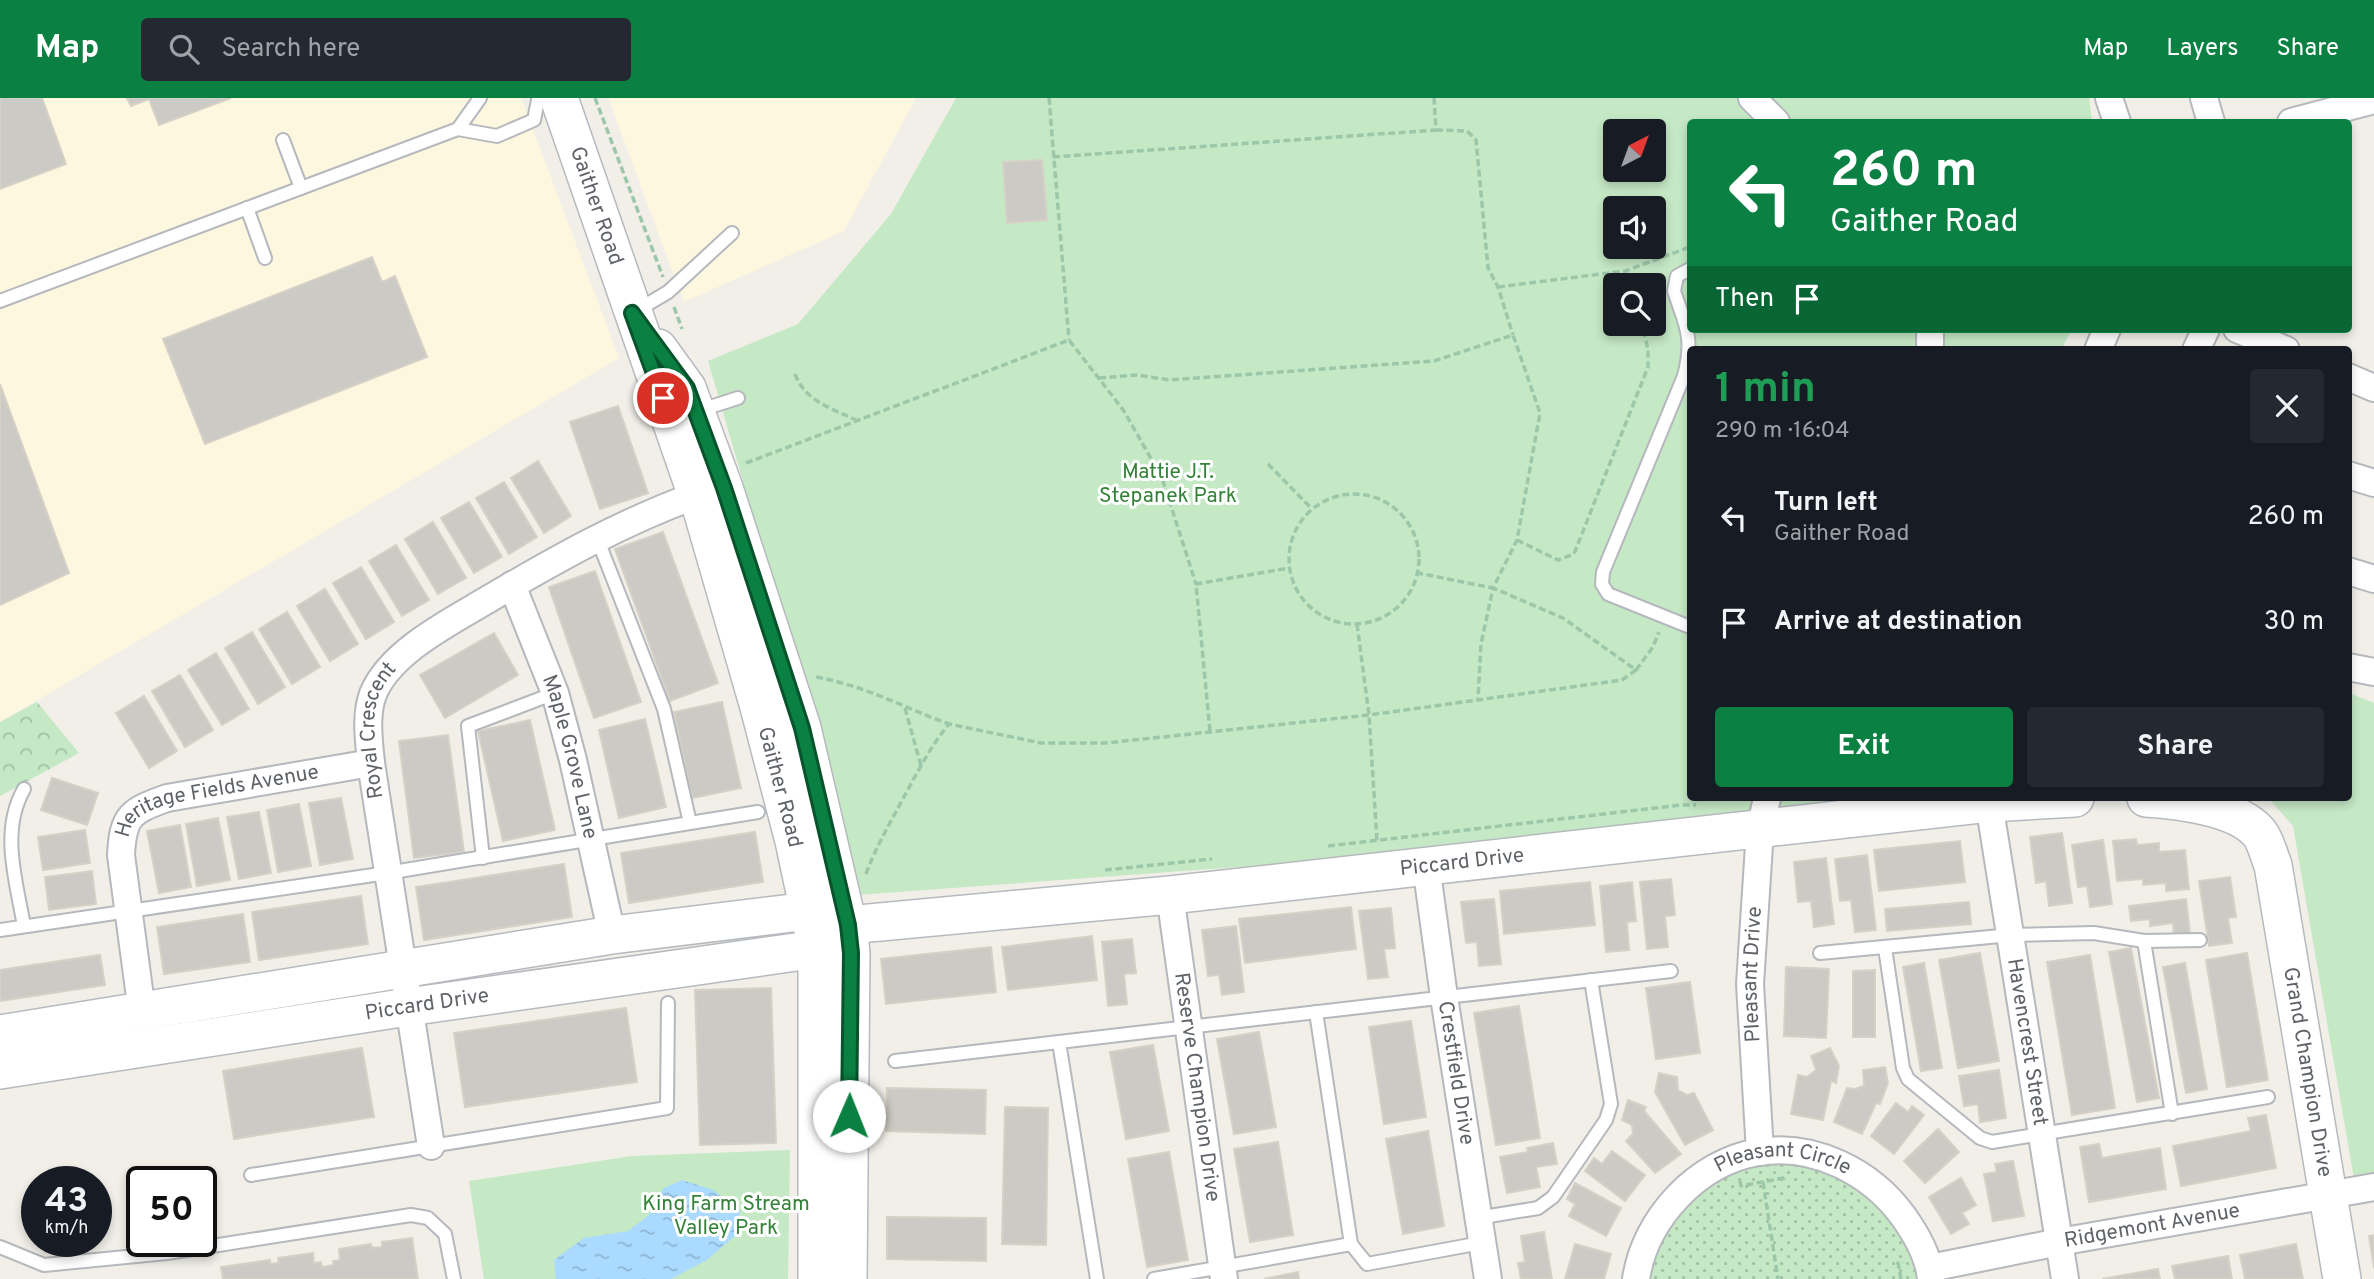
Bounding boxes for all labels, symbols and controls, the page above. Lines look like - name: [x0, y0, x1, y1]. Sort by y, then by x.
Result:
- search box: [141, 18, 631, 81]
- text: Map: [35, 28, 99, 70]
- icon: search: [165, 30, 203, 68]
- text: Search here: [221, 33, 360, 66]
- text: Map: [2083, 34, 2128, 64]
- text: Layers: [2166, 34, 2238, 64]
- text: Share: [2276, 34, 2339, 64]
- north arrow: [1603, 119, 1666, 182]
- map controls: [1603, 119, 1666, 336]
- text: 260 m: [1830, 142, 1977, 204]
- street label: Gaither Road: [563, 143, 629, 269]
- icon: left: [1715, 147, 1806, 238]
- button: sound: [1603, 196, 1666, 259]
- text: Gaither Road: [1830, 203, 2019, 243]
- button: search: [1603, 273, 1666, 336]
- icon: arrive: [1788, 280, 1826, 318]
- text: Then: [1715, 283, 1774, 316]
- text: 1 min: [1715, 364, 1816, 417]
- pin: [633, 368, 693, 428]
- button: close: [2250, 369, 2324, 443]
- icon: arrive: [644, 379, 682, 417]
- text: 290 m · 16:04: [1715, 417, 1850, 446]
- park label: Mattie J.T. Stepanek Park: [1099, 459, 1237, 510]
- text: Turn left: [1774, 487, 1878, 520]
- icon: left: [1715, 499, 1753, 537]
- text: 260 m: [2248, 501, 2324, 534]
- text: Gaither Road: [1774, 520, 1910, 549]
- icon: arrive: [1715, 604, 1753, 642]
- text: Arrive at destination: [1774, 606, 2022, 639]
- text: 30 m: [2264, 606, 2324, 639]
- street label: Royal Crescent: [355, 656, 403, 801]
- street label: Maple Grove Lane: [536, 671, 604, 842]
- button: Exit: [1715, 707, 2013, 787]
- button: Share: [2027, 707, 2324, 787]
- street label: Gaither Road: [751, 724, 808, 850]
- street label: Heritage Fields Avenue: [109, 759, 321, 840]
- street label: Piccard Drive: [1398, 842, 1526, 883]
- street label: Pleasant Drive: [1736, 906, 1769, 1043]
- street label: Havencrest Street: [2000, 956, 2054, 1128]
- street label: Grand Champion Drive: [2277, 965, 2338, 1179]
- street label: Reserve Champion Drive: [1168, 971, 1226, 1204]
- street label: Piccard Drive: [363, 982, 491, 1027]
- street label: Crestfield Drive: [1431, 999, 1480, 1147]
- position arrow: [812, 1079, 886, 1153]
- text: Pleasant Circle: [1710, 1137, 1856, 1181]
- street label: Pleasant Circle: [1713, 1161, 1853, 1187]
- speed limit sign: 50: [126, 1166, 217, 1257]
- text: 43: [45, 1180, 88, 1224]
- park label: King Farm Stream Valley Park: [642, 1191, 810, 1242]
- street label: Ridgemont Avenue: [2062, 1197, 2242, 1254]
- text: km/h: [45, 1217, 88, 1240]

